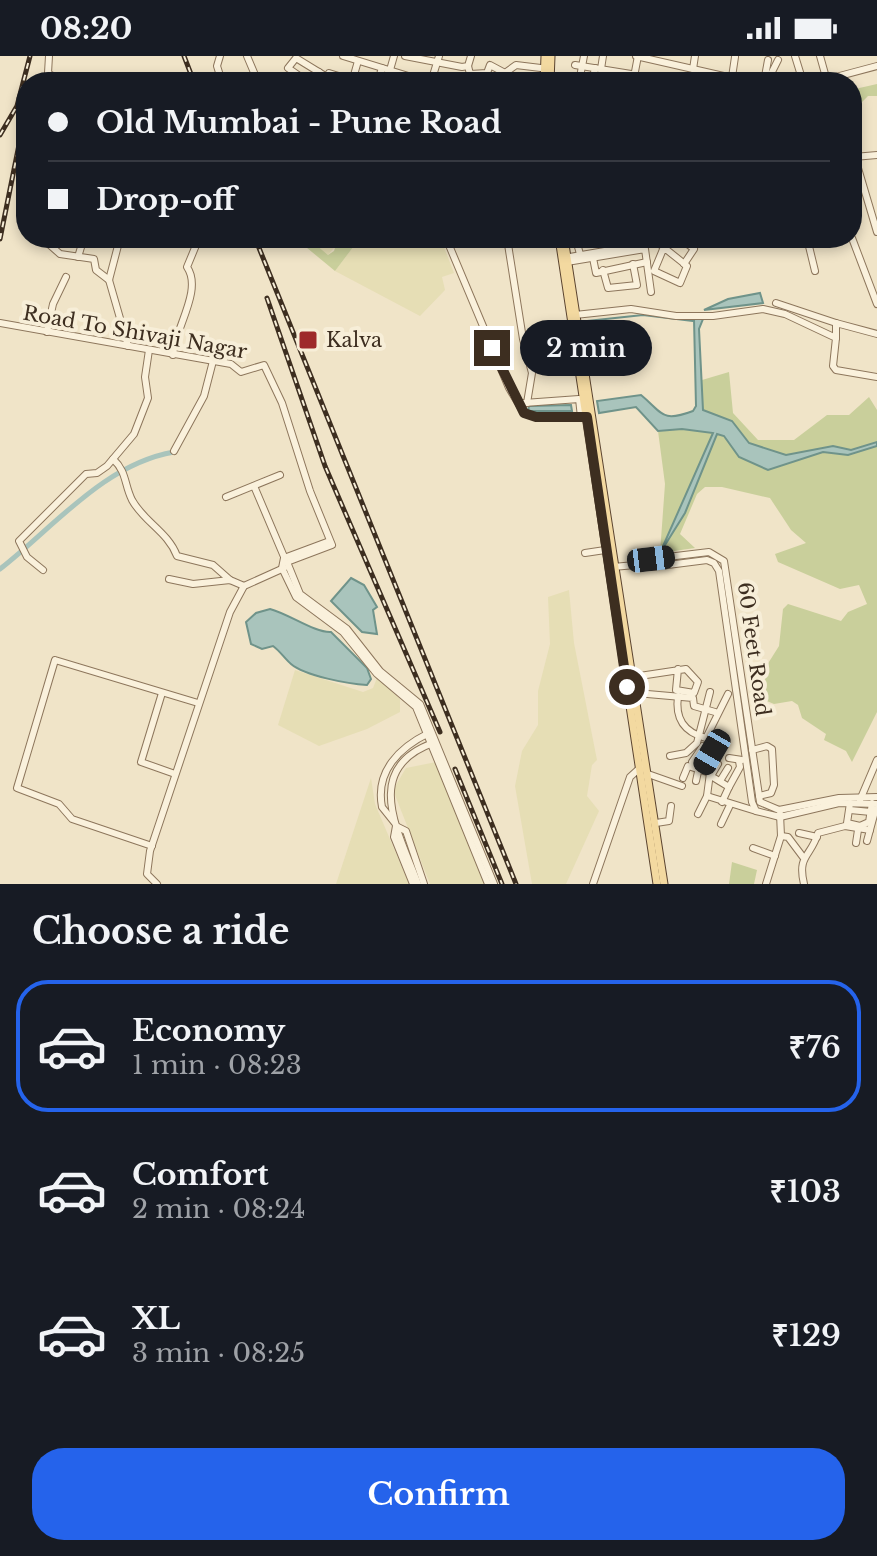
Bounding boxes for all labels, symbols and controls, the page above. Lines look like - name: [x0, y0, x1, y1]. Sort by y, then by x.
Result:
- text: 08:20: [40, 10, 132, 47]
- text: Old Mumbai - Pune Road: [96, 104, 502, 141]
- text: Drop-off: [96, 181, 236, 218]
- street label: Road To Shivaji Nagar: [21, 300, 249, 364]
- callout: 2 min: [520, 320, 652, 376]
- place label: Kalva: [326, 328, 383, 352]
- marker: Kalva: [297, 329, 319, 351]
- route end: [474, 330, 510, 366]
- text: 2 min: [546, 332, 626, 364]
- car: [626, 544, 676, 574]
- street label: 60 Feet Road: [733, 581, 775, 717]
- route start: [609, 669, 645, 705]
- car: [690, 725, 734, 779]
- text: Choose a ride: [32, 909, 289, 954]
- icon: car: [36, 1010, 108, 1082]
- text: Economy: [132, 1012, 285, 1049]
- text: ₹76: [789, 1029, 841, 1066]
- text: 1 min · 08:23: [132, 1049, 302, 1081]
- icon: car: [36, 1154, 108, 1226]
- text: Comfort: [132, 1156, 269, 1193]
- text: ₹103: [770, 1173, 841, 1210]
- text: 2 min · 08:24: [132, 1193, 305, 1225]
- icon: car: [36, 1298, 108, 1370]
- text: XL: [132, 1300, 180, 1337]
- text: ₹129: [772, 1317, 841, 1354]
- text: 3 min · 08:25: [132, 1337, 305, 1369]
- button: Confirm: [32, 1448, 845, 1540]

